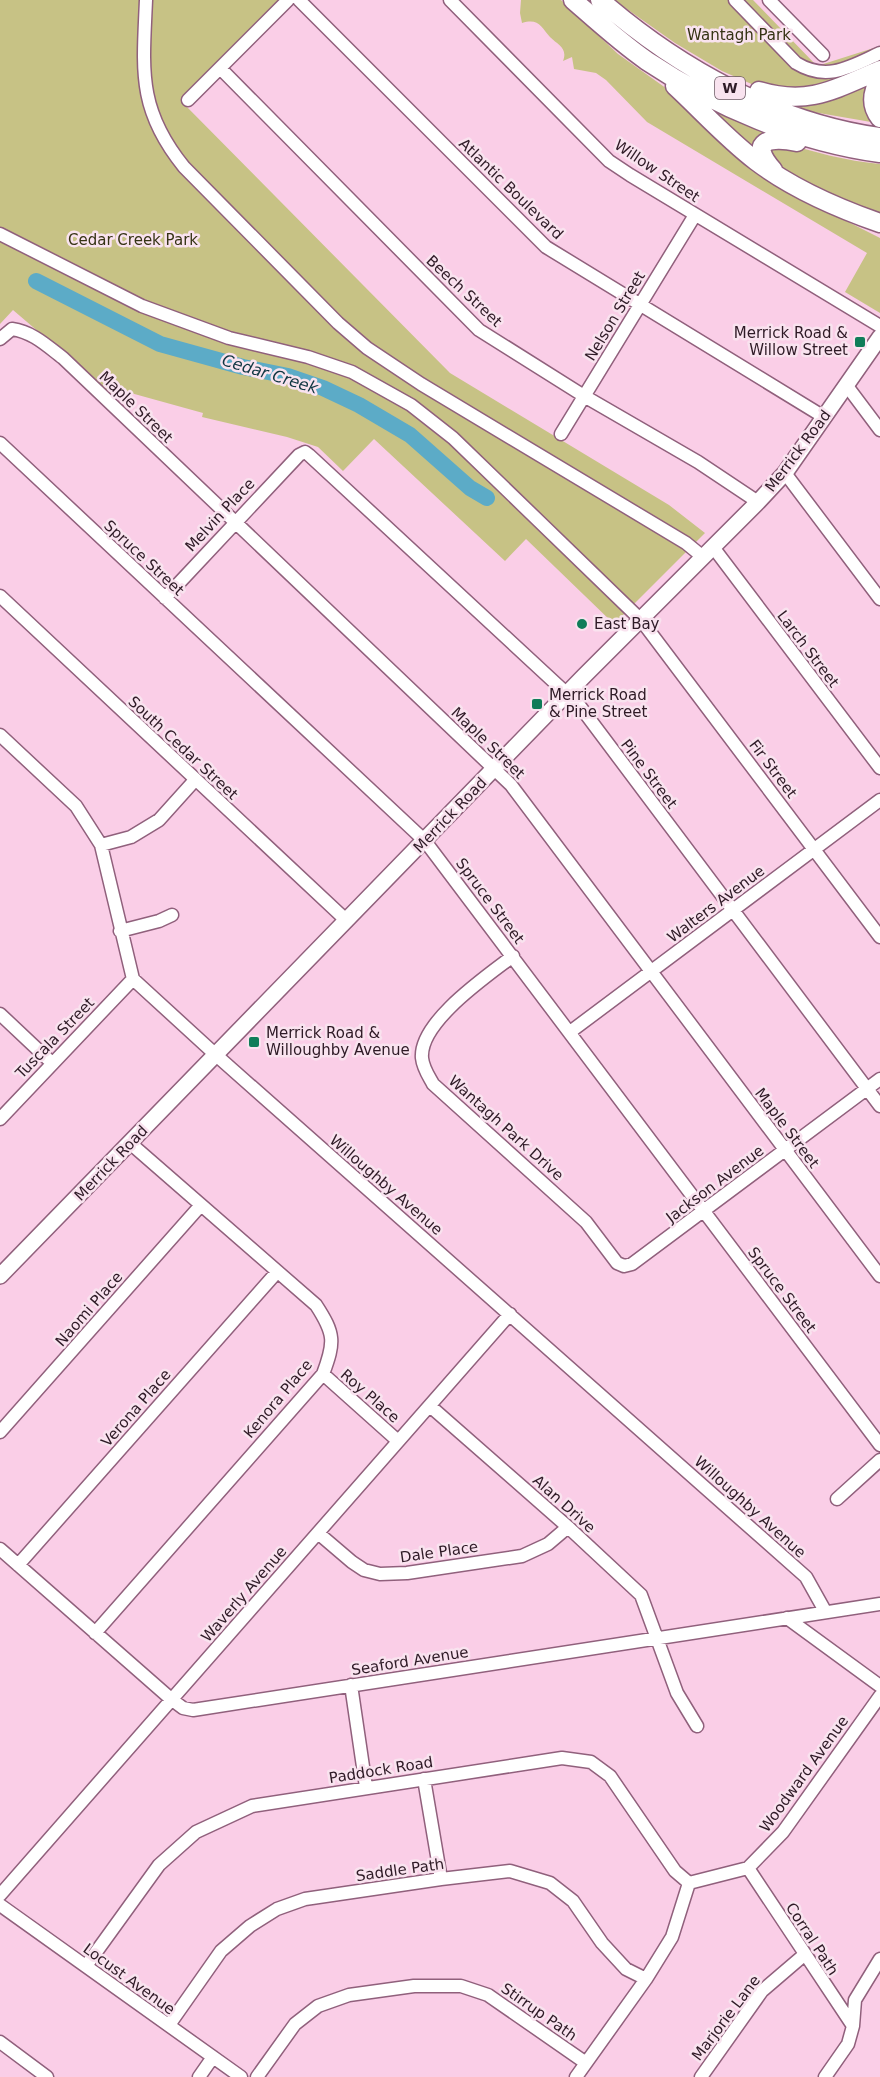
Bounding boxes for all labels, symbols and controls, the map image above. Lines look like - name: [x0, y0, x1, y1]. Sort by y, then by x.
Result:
- park label: Wantagh Park: [687, 26, 791, 44]
- road number: W: [715, 77, 745, 99]
- street label: Atlantic Boulevard: [455, 135, 567, 243]
- street label: Willow Street: [611, 136, 703, 206]
- park label: Cedar Creek Park: [68, 231, 198, 249]
- street label: Beech Street: [422, 251, 506, 331]
- street label: Nelson Street: [581, 268, 649, 364]
- place label: Merrick Road & Willow Street: [734, 324, 848, 359]
- marker: Merrick Road & Willow Street: [853, 335, 867, 349]
- water label: Cedar Creek: [220, 350, 321, 398]
- street label: Maple Street: [95, 367, 177, 447]
- street label: Merrick Road: [761, 407, 835, 495]
- street label: Melvin Place: [182, 475, 258, 555]
- street label: Spruce Street: [100, 516, 188, 600]
- street label: Larch Street: [773, 607, 843, 691]
- place label: East Bay: [594, 615, 660, 633]
- marker: East Bay: [575, 617, 589, 631]
- place label: Merrick Road & Pine Street: [549, 686, 648, 721]
- street label: South Cedar Street: [124, 693, 242, 804]
- marker: Merrick Road & Pine Street: [530, 697, 544, 711]
- street label: Maple Street: [447, 703, 529, 783]
- street label: Pine Street: [617, 736, 681, 812]
- street label: Fir Street: [745, 736, 801, 802]
- street label: Merrick Road: [410, 774, 490, 856]
- street label: Spruce Street: [452, 855, 528, 947]
- street label: Walters Avenue: [664, 862, 768, 946]
- street label: Tuscala Street: [11, 994, 98, 1083]
- place label: Merrick Road & Willoughby Avenue: [266, 1024, 410, 1059]
- marker: Merrick Road & Willoughby Avenue: [247, 1035, 261, 1049]
- street label: Wantagh Park Drive: [445, 1072, 567, 1184]
- street label: Maple Street: [751, 1084, 823, 1172]
- street label: Merrick Road: [71, 1122, 151, 1204]
- street label: Willoughby Avenue: [326, 1131, 446, 1239]
- street label: Jackson Avenue: [662, 1141, 767, 1227]
- street label: Spruce Street: [744, 1244, 820, 1336]
- street label: Naomi Place: [52, 1268, 126, 1350]
- street label: Kenora Place: [240, 1356, 316, 1442]
- street label: Roy Place: [337, 1365, 403, 1427]
- street label: Verona Place: [97, 1366, 175, 1450]
- street label: Willoughby Avenue: [691, 1452, 809, 1562]
- street label: Alan Drive: [529, 1471, 599, 1537]
- street label: Dale Place: [399, 1538, 479, 1566]
- street label: Waverly Avenue: [198, 1542, 290, 1646]
- street label: Seaford Avenue: [350, 1643, 470, 1679]
- street label: Woodward Avenue: [756, 1712, 852, 1836]
- street label: Paddock Road: [328, 1753, 434, 1787]
- street label: Saddle Path: [355, 1855, 445, 1885]
- street label: Corral Path: [782, 1899, 842, 1979]
- street label: Locust Avenue: [80, 1940, 178, 2018]
- street label: Marjorie Lane: [688, 1972, 764, 2064]
- street label: Stirrup Path: [498, 1979, 580, 2045]

